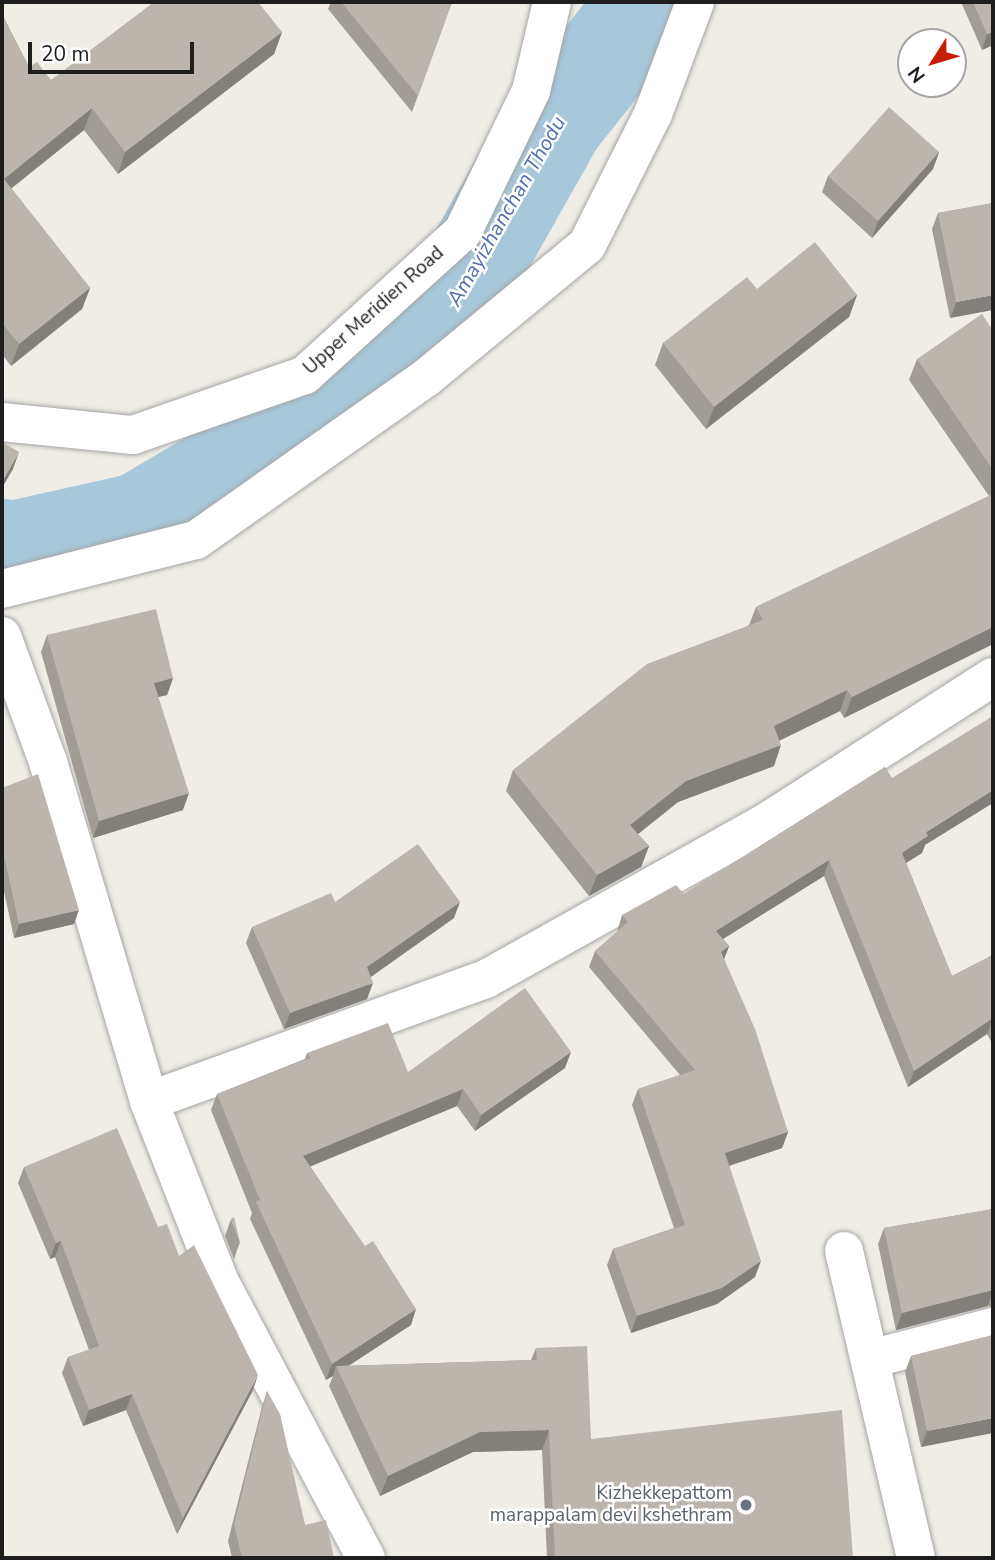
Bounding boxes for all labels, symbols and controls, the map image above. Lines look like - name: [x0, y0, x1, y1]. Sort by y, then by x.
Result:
- scale bar: [32, 28, 198, 72]
- north arrow: [897, 28, 967, 98]
- text: 20 m: [41, 40, 90, 68]
- text: N: [902, 61, 931, 88]
- water label: Amayizhanchan Thodu: [441, 112, 571, 310]
- street label: Upper Meridien Road: [299, 242, 449, 380]
- place label: Kizhekkepattom marappalam devi kshethram: [490, 1483, 732, 1527]
- marker: Kizhekkepattom marappalam devi kshethram: [738, 1497, 754, 1513]

